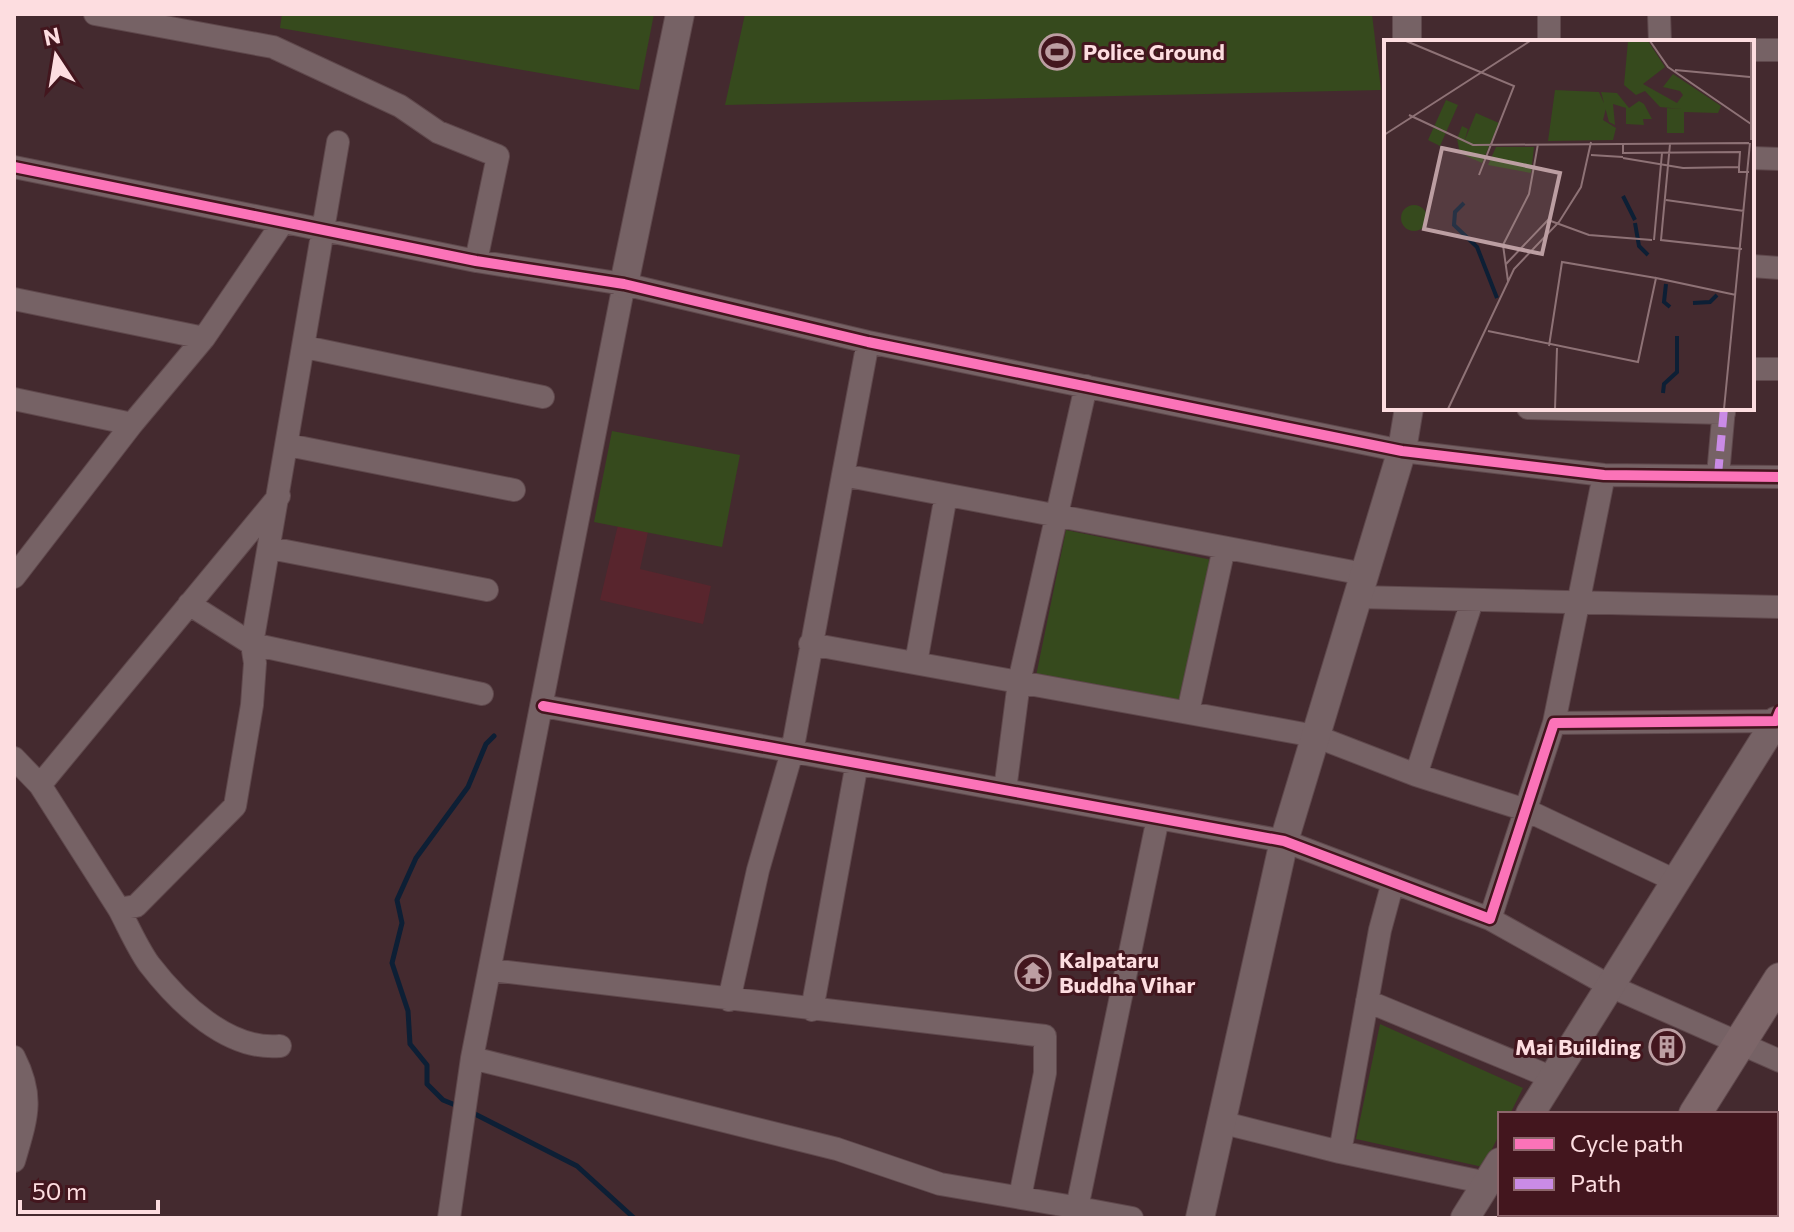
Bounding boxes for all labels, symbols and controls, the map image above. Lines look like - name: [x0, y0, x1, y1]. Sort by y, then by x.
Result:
- north arrow: [16, 16, 96, 96]
- text: N: [41, 21, 63, 51]
- sports icon: Police Ground: [1038, 33, 1076, 71]
- place label: Police Ground: [1083, 38, 1225, 65]
- inset map: [1384, 40, 1754, 410]
- place label: Kalpataru Buddha Vihar: [1059, 946, 1196, 998]
- temple icon: Kalpataru Buddha Vihar: [1014, 954, 1052, 992]
- building icon: Mai Building: [1648, 1028, 1686, 1066]
- place label: Mai Building: [1515, 1033, 1641, 1060]
- legend: [1498, 1112, 1778, 1216]
- text: Cycle path: [1570, 1128, 1684, 1157]
- scale bar: [20, 1164, 158, 1214]
- text: Path: [1570, 1168, 1621, 1197]
- text: 50 m: [32, 1176, 87, 1205]

